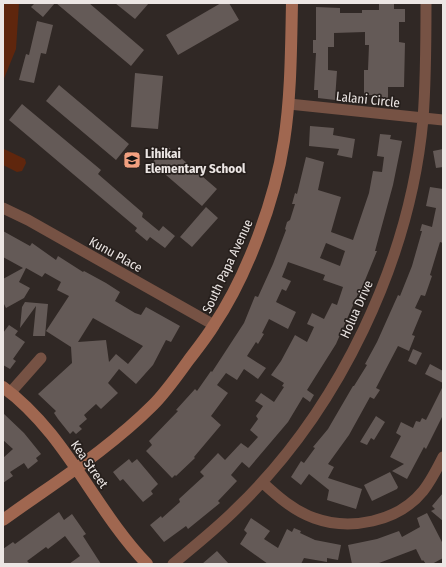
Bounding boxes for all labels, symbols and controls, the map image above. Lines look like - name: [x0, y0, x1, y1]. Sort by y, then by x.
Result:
- street label: Lalani Circle: [335, 89, 401, 110]
- place label: Lihikai Elementary School: [145, 146, 246, 176]
- school or university icon: Lihikai Elementary School: [122, 150, 142, 170]
- street label: South Papa Avenue: [199, 217, 256, 316]
- street label: Kunu Place: [87, 234, 145, 275]
- street label: Holua Drive: [337, 278, 376, 341]
- street label: Kea Street: [68, 438, 112, 491]

